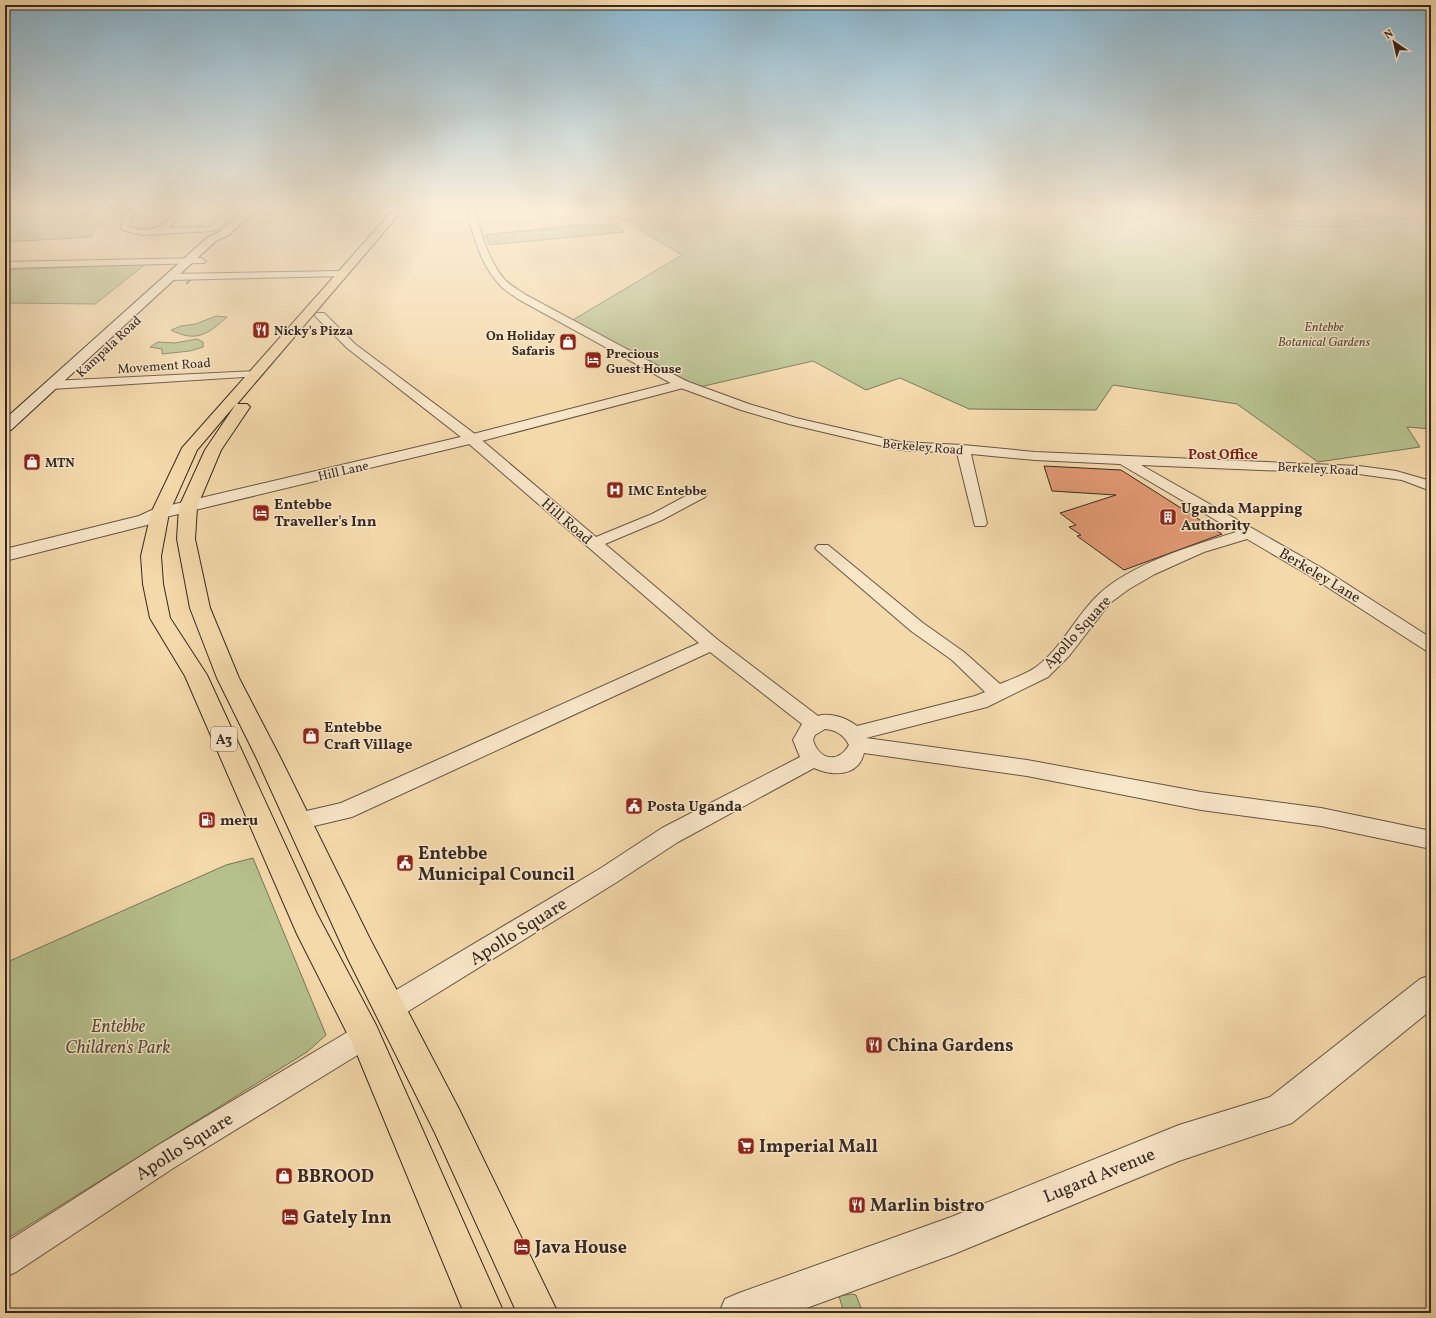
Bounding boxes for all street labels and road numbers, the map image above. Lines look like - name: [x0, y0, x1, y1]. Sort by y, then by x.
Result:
- street label: Kampala Road: [73, 313, 146, 382]
- street label: Movement Road: [117, 355, 211, 379]
- street label: Berkeley Road: [882, 435, 964, 461]
- street label: Hill Lane: [316, 457, 371, 487]
- street label: Berkeley Road: [1277, 459, 1359, 481]
- street label: Hill Road: [536, 494, 596, 550]
- street label: Berkeley Lane: [1274, 544, 1364, 609]
- street label: Apollo Square: [1039, 592, 1117, 674]
- road number: A3: [211, 727, 237, 751]
- street label: Apollo Square: [465, 892, 572, 972]
- street label: Apollo Square: [131, 1107, 238, 1187]
- street label: Lugard Avenue: [1040, 1143, 1159, 1210]

